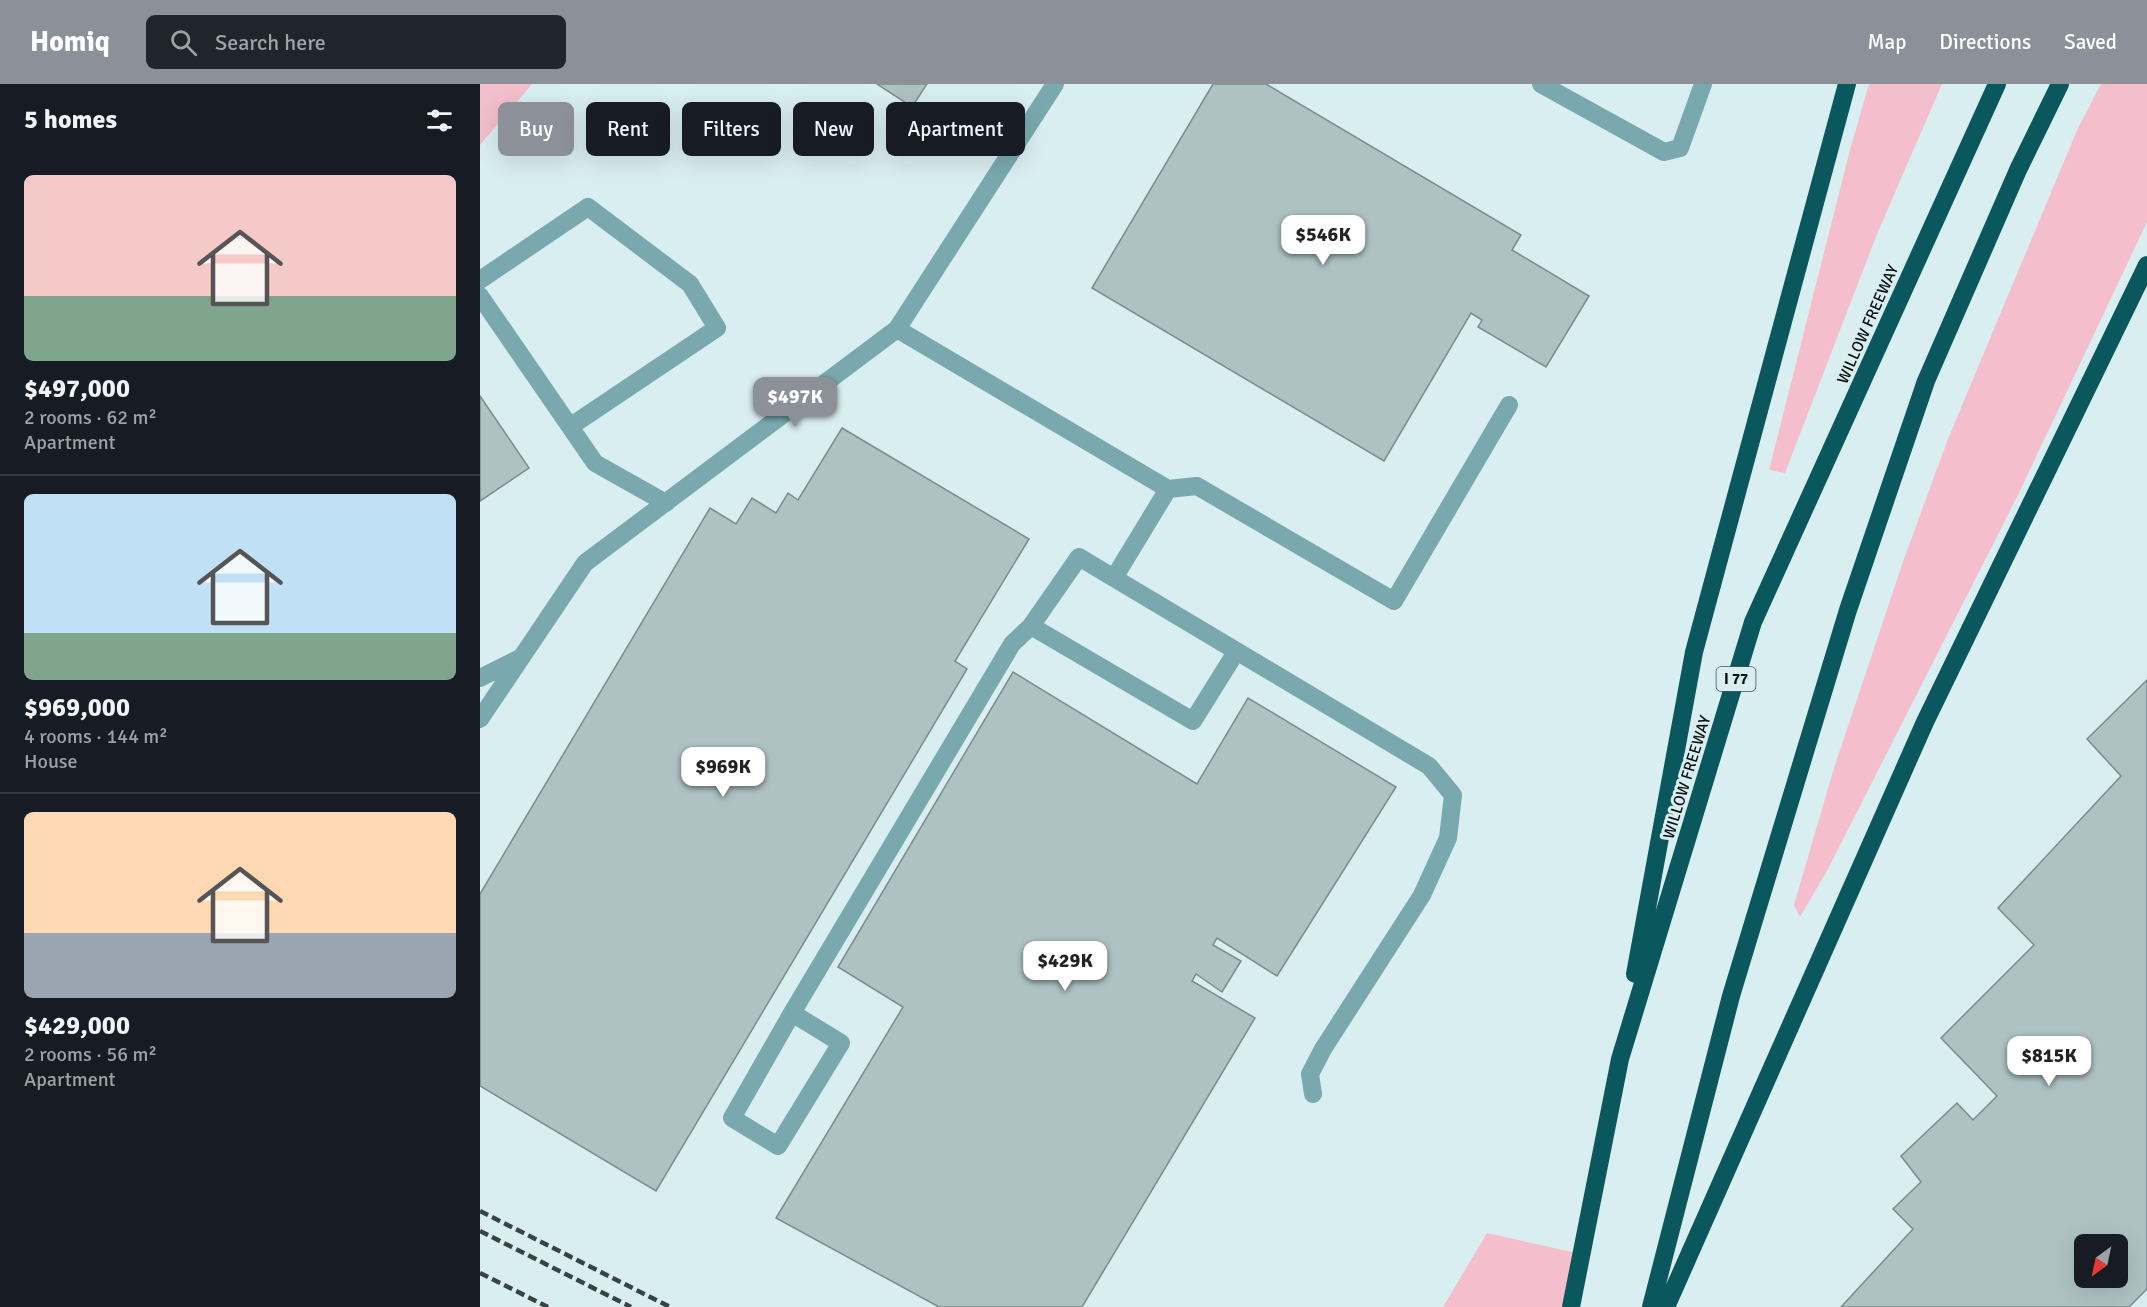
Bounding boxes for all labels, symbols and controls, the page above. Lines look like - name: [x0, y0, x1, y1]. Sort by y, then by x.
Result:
- search box: [146, 15, 566, 69]
- text: Homiq: [30, 25, 110, 59]
- icon: search: [167, 26, 200, 59]
- text: Search here: [215, 29, 326, 56]
- text: Map: [1868, 29, 1906, 55]
- text: Directions: [1939, 29, 2031, 55]
- text: Saved: [2064, 29, 2117, 55]
- chip: Buy: [498, 102, 574, 156]
- chip: Rent: [586, 102, 670, 156]
- chip: Filters: [682, 102, 781, 156]
- chip: New: [793, 102, 874, 156]
- chip: Apartment: [886, 102, 1025, 156]
- text: 5 homes: [24, 104, 117, 136]
- icon: filters: [423, 104, 456, 137]
- icon: home: [186, 214, 294, 322]
- pin: $546K: [1281, 215, 1365, 266]
- text: $546K: [1295, 222, 1351, 247]
- street label: WILLOW FREEWAY: [1833, 262, 1903, 387]
- text: $497,000: [24, 373, 130, 405]
- pin: $497K: [753, 377, 837, 428]
- text: $497K: [767, 384, 823, 409]
- text: 2 rooms · 62 m²: [24, 405, 157, 430]
- text: Apartment: [24, 430, 116, 455]
- icon: home: [186, 533, 294, 641]
- road number: I 77: [1716, 667, 1756, 691]
- text: $969,000: [24, 692, 130, 724]
- street label: WILLOW FREEWAY: [1659, 713, 1715, 842]
- text: 4 rooms · 144 m²: [24, 724, 168, 749]
- pin: $969K: [681, 747, 765, 798]
- text: House: [24, 749, 78, 774]
- text: $969K: [695, 754, 751, 779]
- icon: home: [186, 851, 294, 959]
- pin: $429K: [1023, 941, 1107, 992]
- text: $429K: [1037, 948, 1093, 973]
- text: $429,000: [24, 1010, 130, 1042]
- pin: $815K: [2007, 1036, 2091, 1087]
- text: 2 rooms · 56 m²: [24, 1042, 157, 1067]
- text: $815K: [2021, 1043, 2077, 1068]
- text: Apartment: [24, 1067, 116, 1092]
- north arrow: [2074, 1234, 2128, 1288]
- map controls: [2074, 1234, 2128, 1288]

